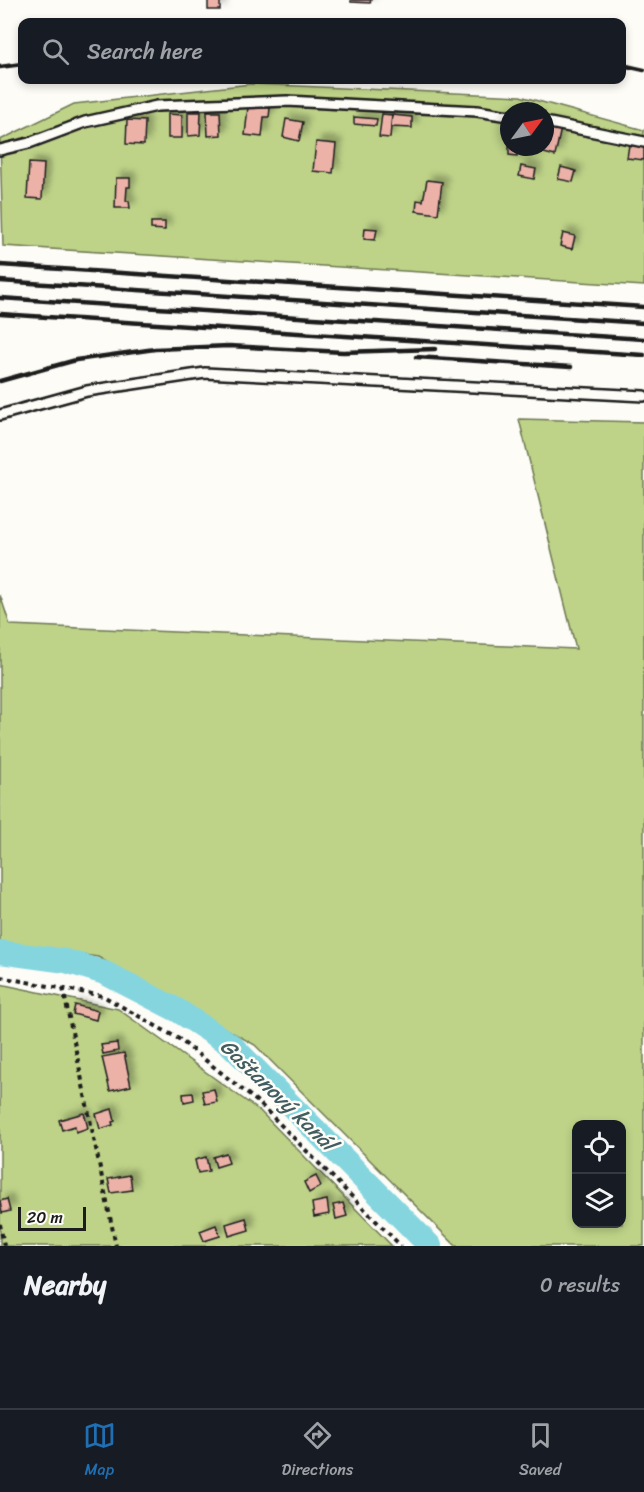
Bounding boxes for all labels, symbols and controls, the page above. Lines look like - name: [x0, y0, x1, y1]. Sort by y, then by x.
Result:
- search box: [18, 18, 626, 84]
- text: Search here: [87, 32, 203, 71]
- icon: search: [39, 35, 72, 68]
- north arrow: [500, 102, 554, 156]
- water label: Gaštanový kanál: [211, 1029, 349, 1164]
- map controls: [572, 1120, 626, 1228]
- button: locate: [572, 1120, 626, 1174]
- button: layers: [572, 1174, 626, 1228]
- text: 20 m: [27, 1203, 63, 1232]
- scale bar: [18, 1204, 86, 1232]
- text: Nearby: [24, 1262, 106, 1308]
- text: 0 results: [540, 1268, 620, 1303]
- tab: Map: [83, 1419, 116, 1484]
- tab: Directions: [282, 1419, 353, 1484]
- tab: Saved: [519, 1419, 561, 1484]

